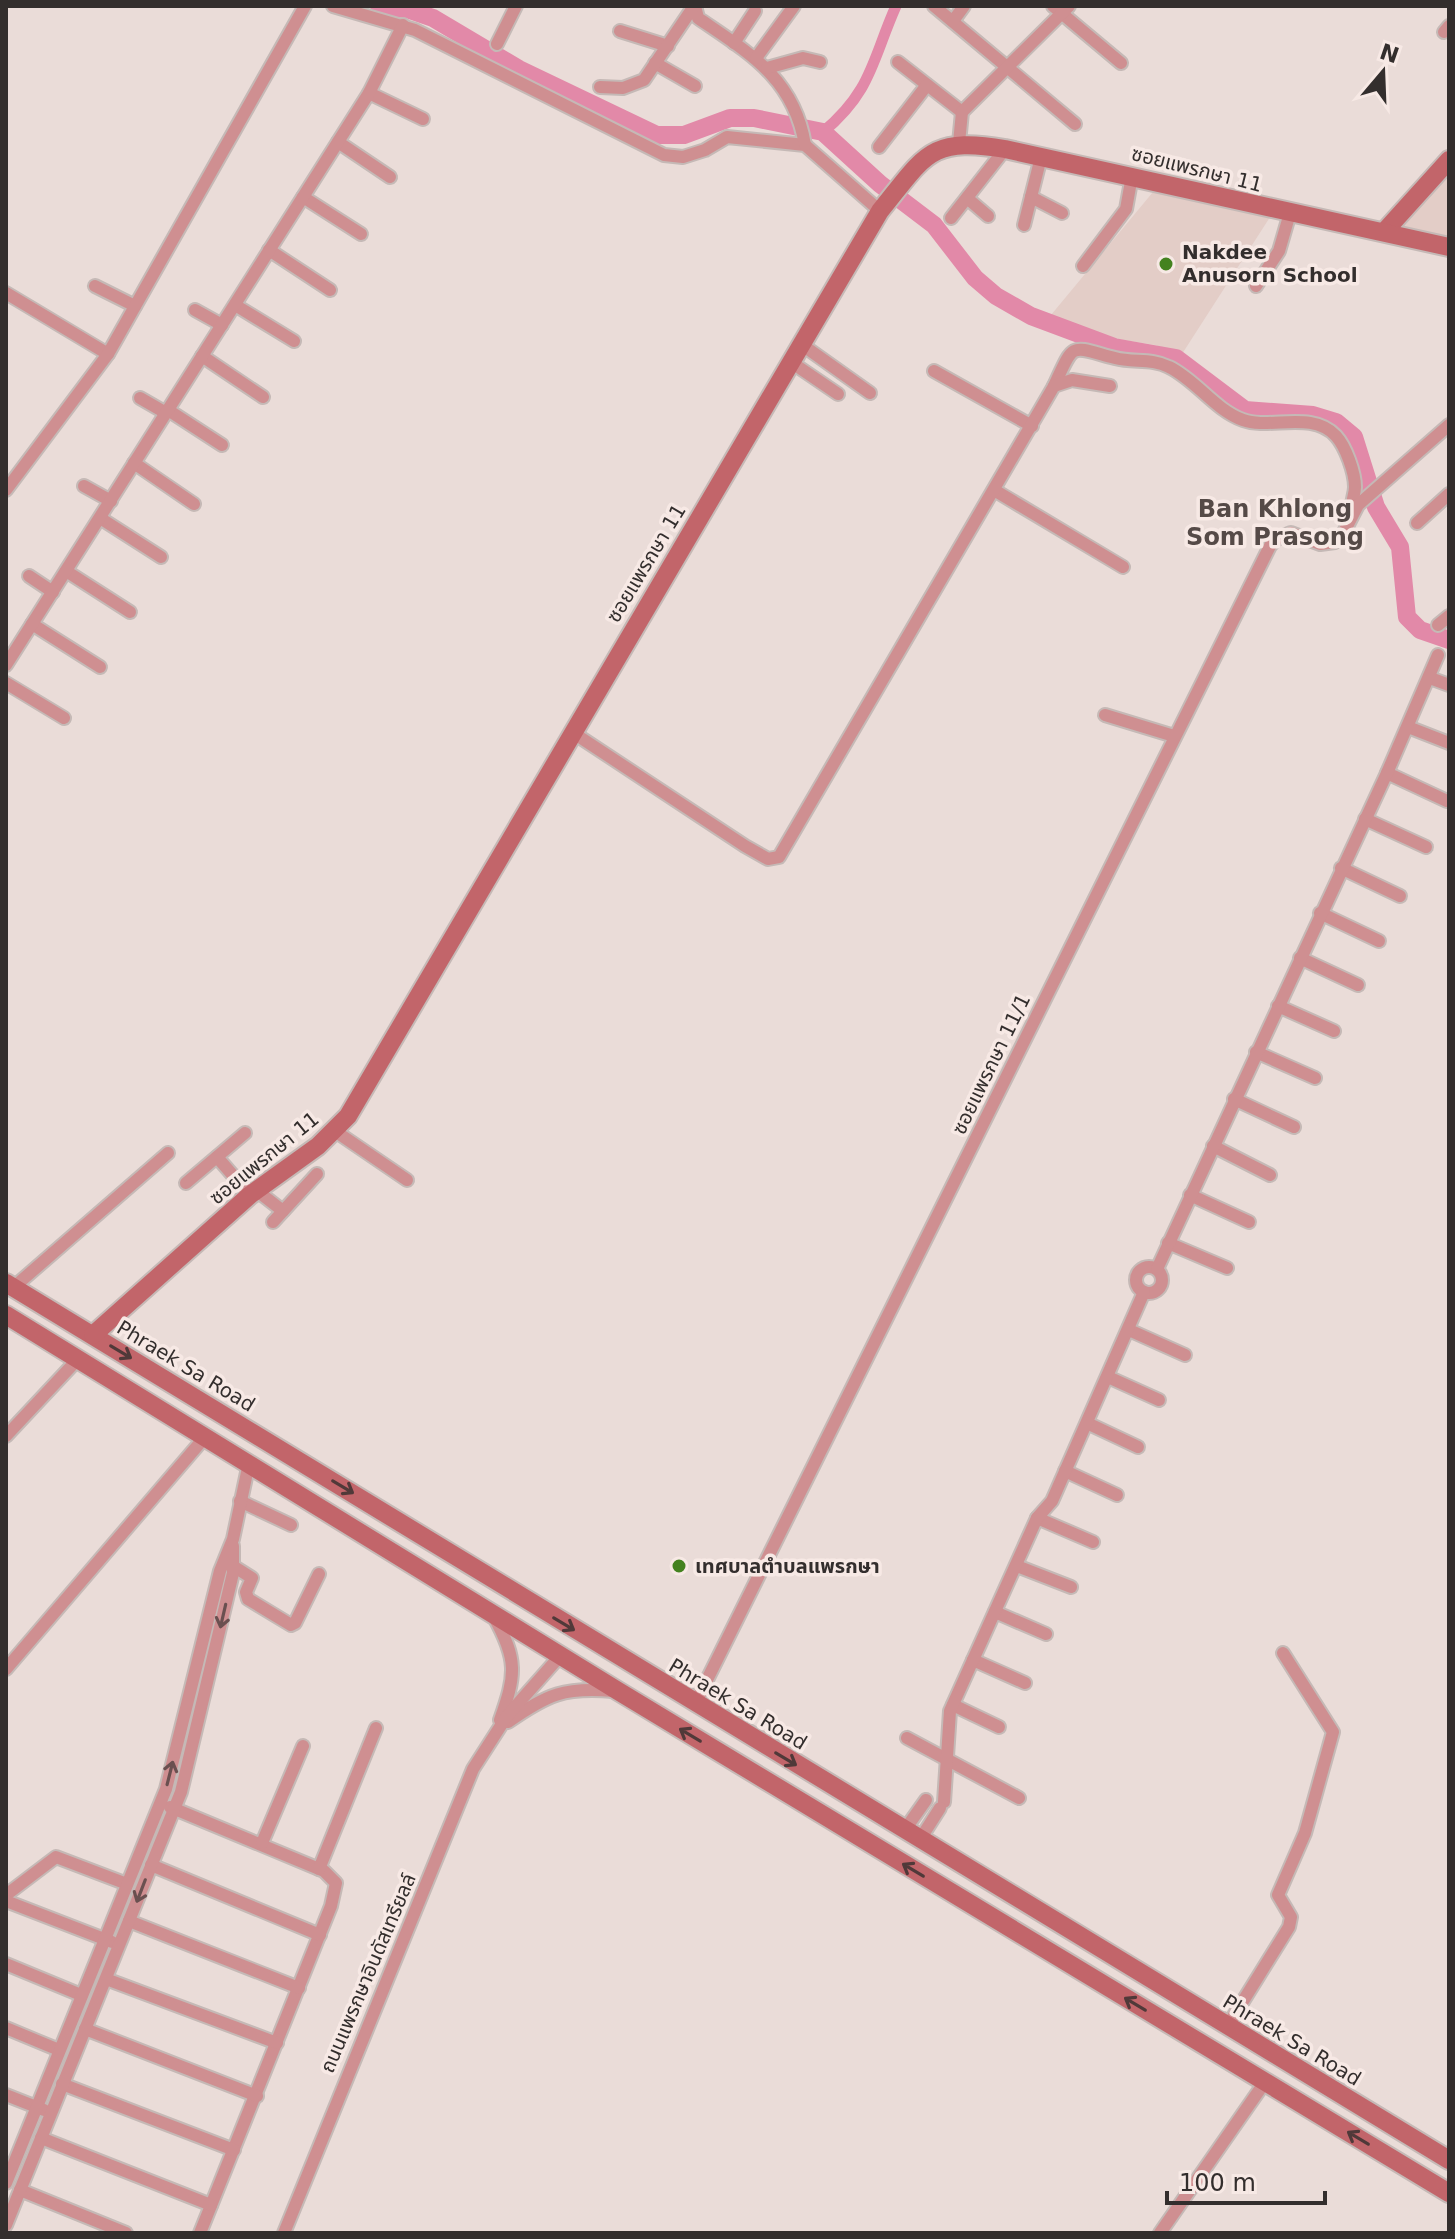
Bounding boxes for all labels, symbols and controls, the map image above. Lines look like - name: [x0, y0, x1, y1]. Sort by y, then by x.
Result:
- north arrow: [1343, 32, 1423, 112]
- text: N: [1377, 39, 1402, 68]
- street label: ซอยแพรกษา 11: [1129, 141, 1265, 197]
- place label: Nakdee Anusorn School: [1182, 240, 1358, 287]
- marker: Nakdee Anusorn School: [1157, 255, 1175, 273]
- district label: Ban Khlong Som Prasong: [1186, 495, 1364, 551]
- street label: ซอยแพรกษา 11: [601, 499, 691, 627]
- street label: ซอยแพรกษา 11/1: [947, 990, 1035, 1138]
- street label: ซอยแพรกษา 11: [204, 1107, 324, 1209]
- street label: Phraek Sa Road: [113, 1315, 259, 1417]
- one-way arrow: [109, 1344, 132, 1360]
- one-way arrow: [331, 1479, 353, 1496]
- place label: เทศบาลตำบลแพรกษา: [695, 1554, 880, 1578]
- marker: เทศบาลตำบลแพรกษา: [670, 1557, 688, 1575]
- one-way arrow: [215, 1603, 230, 1628]
- one-way arrow: [552, 1616, 575, 1632]
- street label: Phraek Sa Road: [665, 1653, 811, 1755]
- one-way arrow: [679, 1727, 702, 1743]
- one-way arrow: [774, 1751, 797, 1767]
- one-way arrow: [163, 1761, 178, 1786]
- one-way arrow: [902, 1862, 925, 1878]
- street label: ถนนแพรกษาอินดัสเทรียลล์: [315, 1870, 421, 2076]
- one-way arrow: [133, 1878, 147, 1903]
- street label: Phraek Sa Road: [1219, 1989, 1365, 2091]
- one-way arrow: [1124, 1996, 1147, 2012]
- one-way arrow: [1347, 2130, 1370, 2146]
- scale bar: [1167, 2155, 1325, 2205]
- text: 100 m: [1179, 2169, 1256, 2197]

